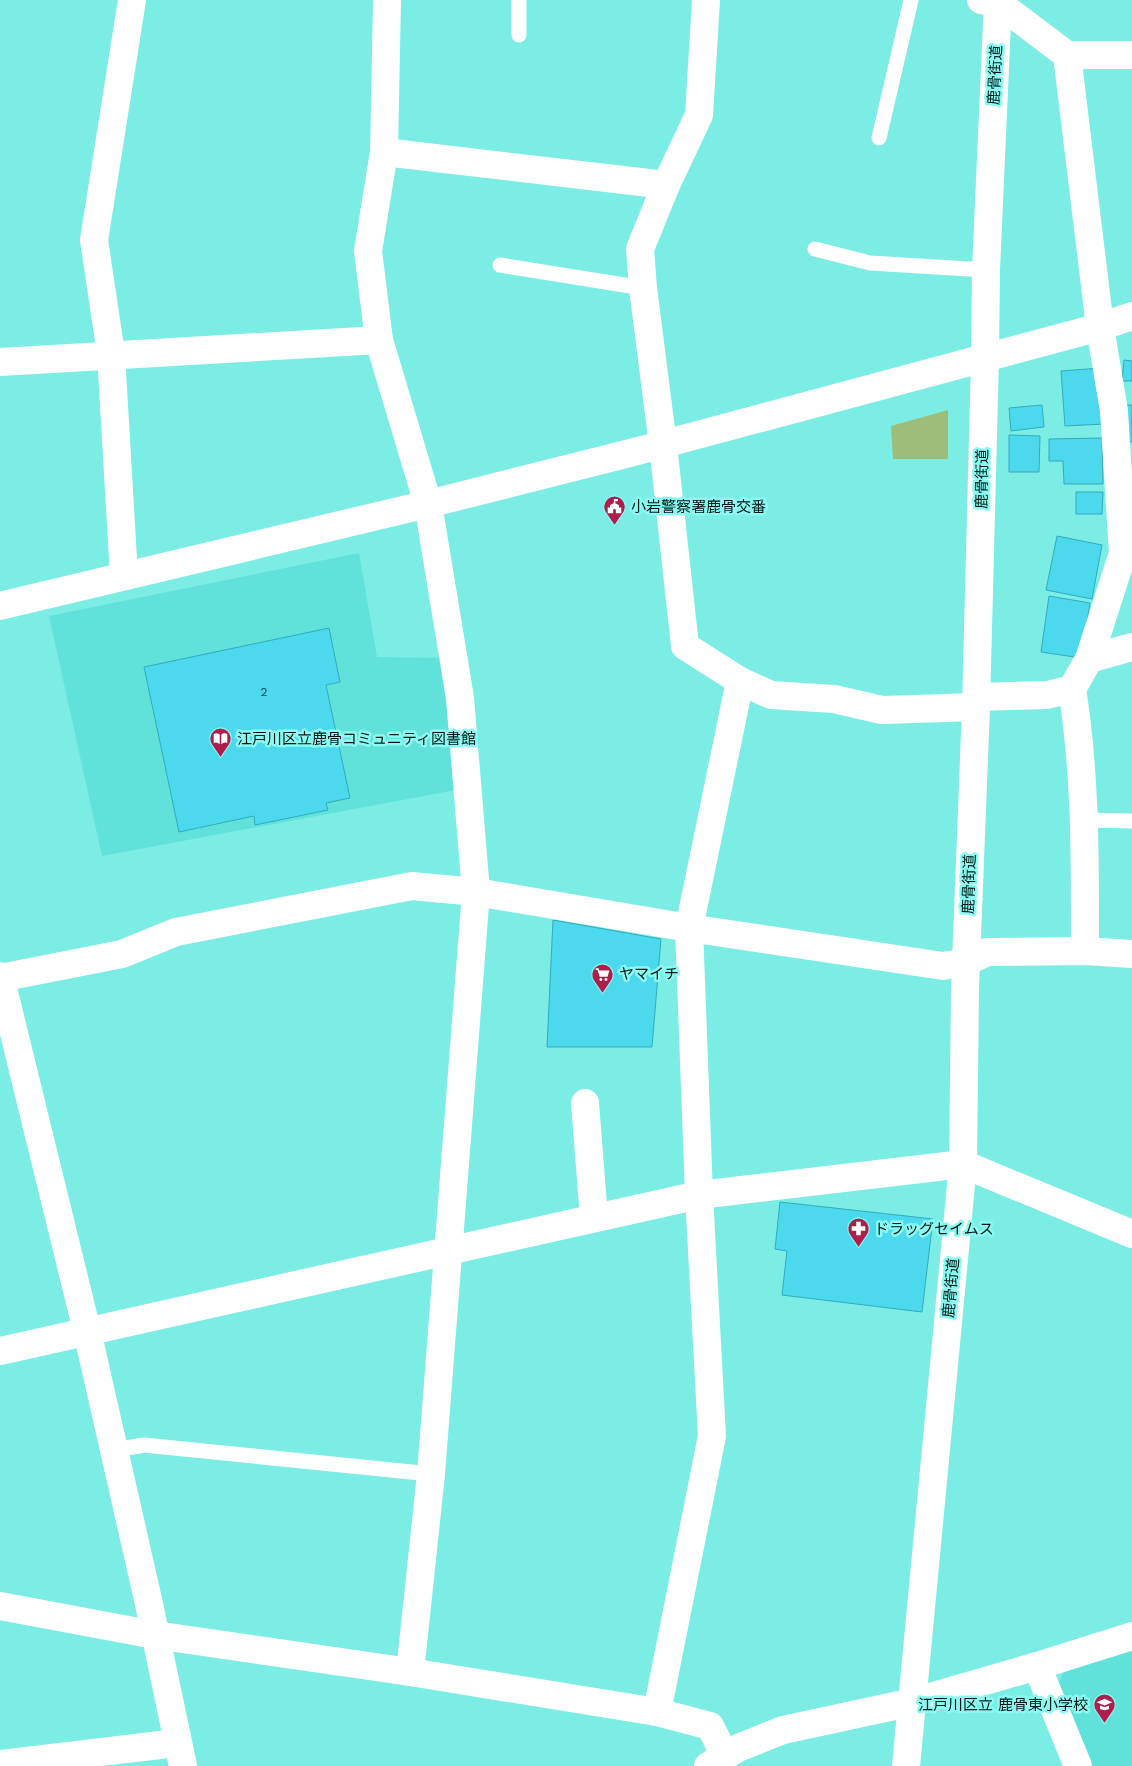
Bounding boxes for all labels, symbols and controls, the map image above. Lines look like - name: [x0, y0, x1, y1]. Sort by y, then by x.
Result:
- street label: 鹿骨街道: [984, 45, 1006, 105]
- street label: 鹿骨街道: [972, 449, 992, 509]
- public building icon: 小岩警察署鹿骨交番: [603, 495, 627, 526]
- place label: 小岩警察署鹿骨交番: [631, 498, 766, 516]
- house number: 2: [261, 685, 268, 699]
- library icon: 江戸川区立鹿骨コミュニティ図書館: [209, 727, 233, 758]
- place label: 江戸川区立鹿骨コミュニティ図書館: [237, 730, 476, 748]
- street label: 鹿骨街道: [959, 854, 979, 914]
- supermarket icon: ヤマイチ: [591, 962, 615, 993]
- place label: ヤマイチ: [619, 965, 679, 983]
- pharmacy icon: ドラッグセイムス: [846, 1217, 870, 1248]
- place label: ドラッグセイムス: [874, 1220, 994, 1238]
- street label: 鹿骨街道: [939, 1257, 963, 1319]
- school or university icon: 江戸川区立 鹿骨東小学校: [1092, 1693, 1116, 1724]
- place label: 江戸川区立 鹿骨東小学校: [918, 1696, 1088, 1714]

